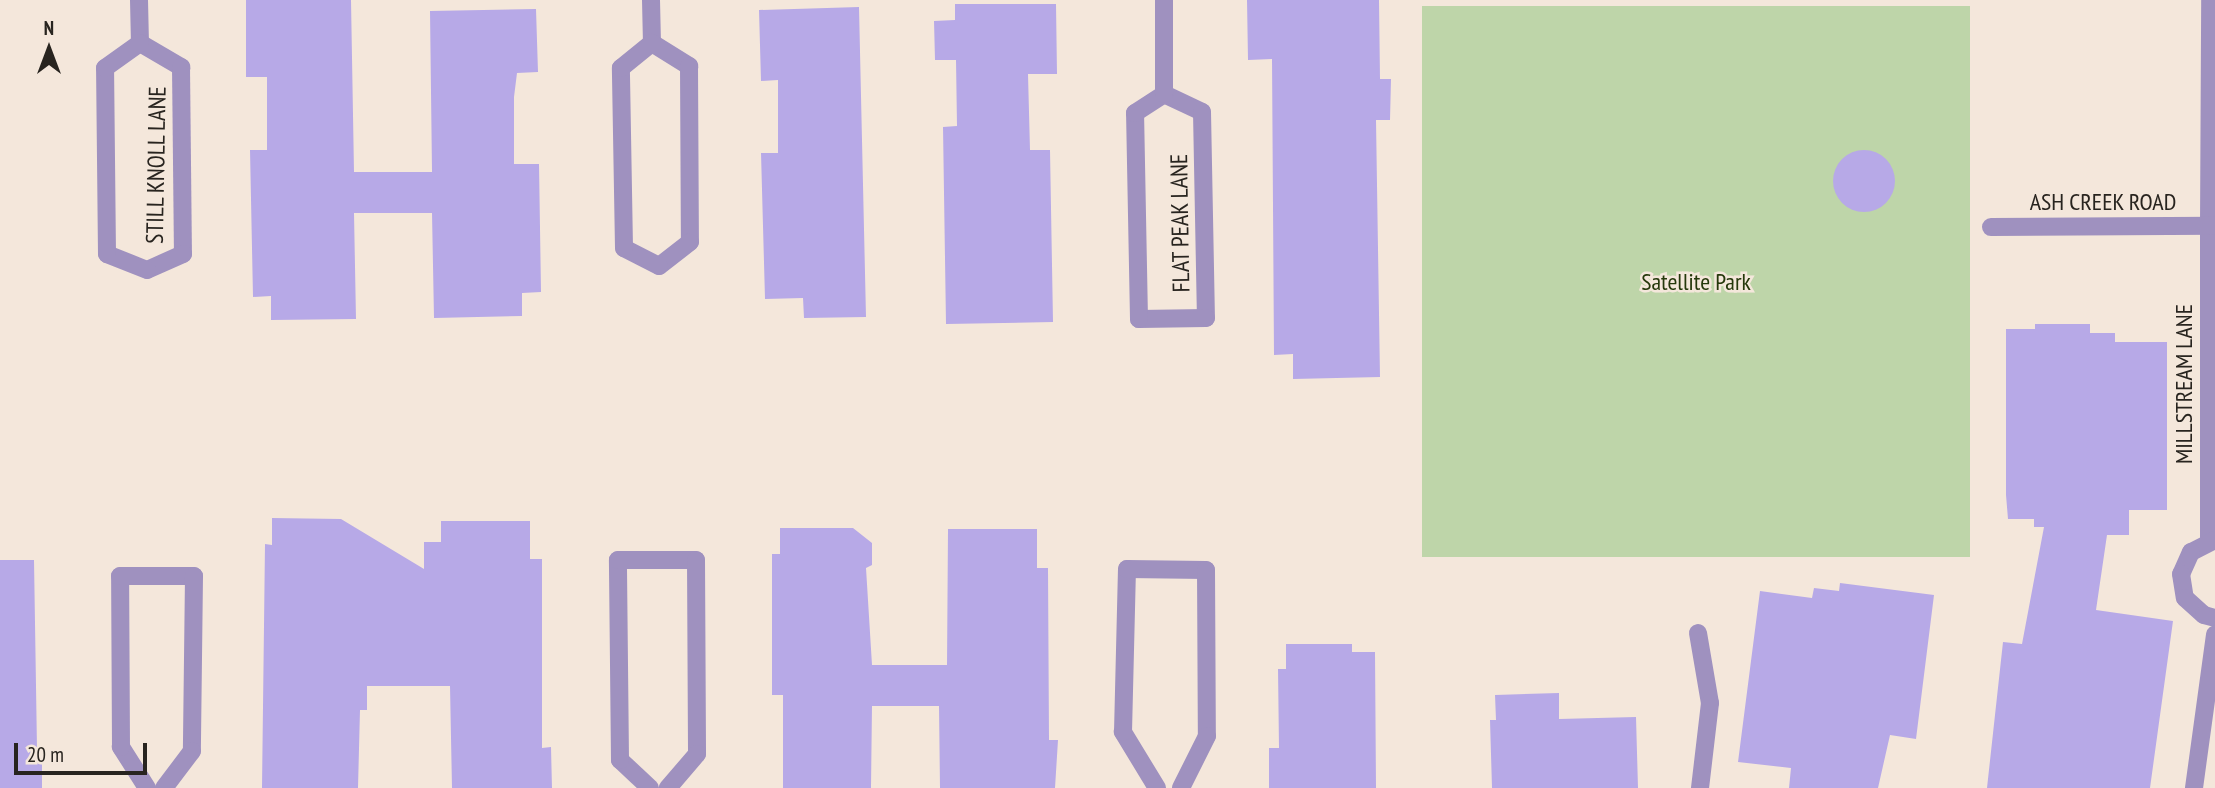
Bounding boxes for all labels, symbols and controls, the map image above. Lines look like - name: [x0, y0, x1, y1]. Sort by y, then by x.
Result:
- north arrow: [14, 14, 84, 84]
- text: N: [44, 16, 54, 40]
- street label: STILL KNOLL LANE: [140, 85, 172, 245]
- street label: FLAT PEAK LANE: [1164, 153, 1196, 293]
- street label: ASH CREEK ROAD: [2029, 188, 2177, 216]
- park label: Satellite Park: [1641, 268, 1751, 296]
- street label: MILLSTREAM LANE: [2170, 304, 2198, 464]
- scale bar: [18, 728, 150, 772]
- text: 20 m: [27, 741, 64, 768]

